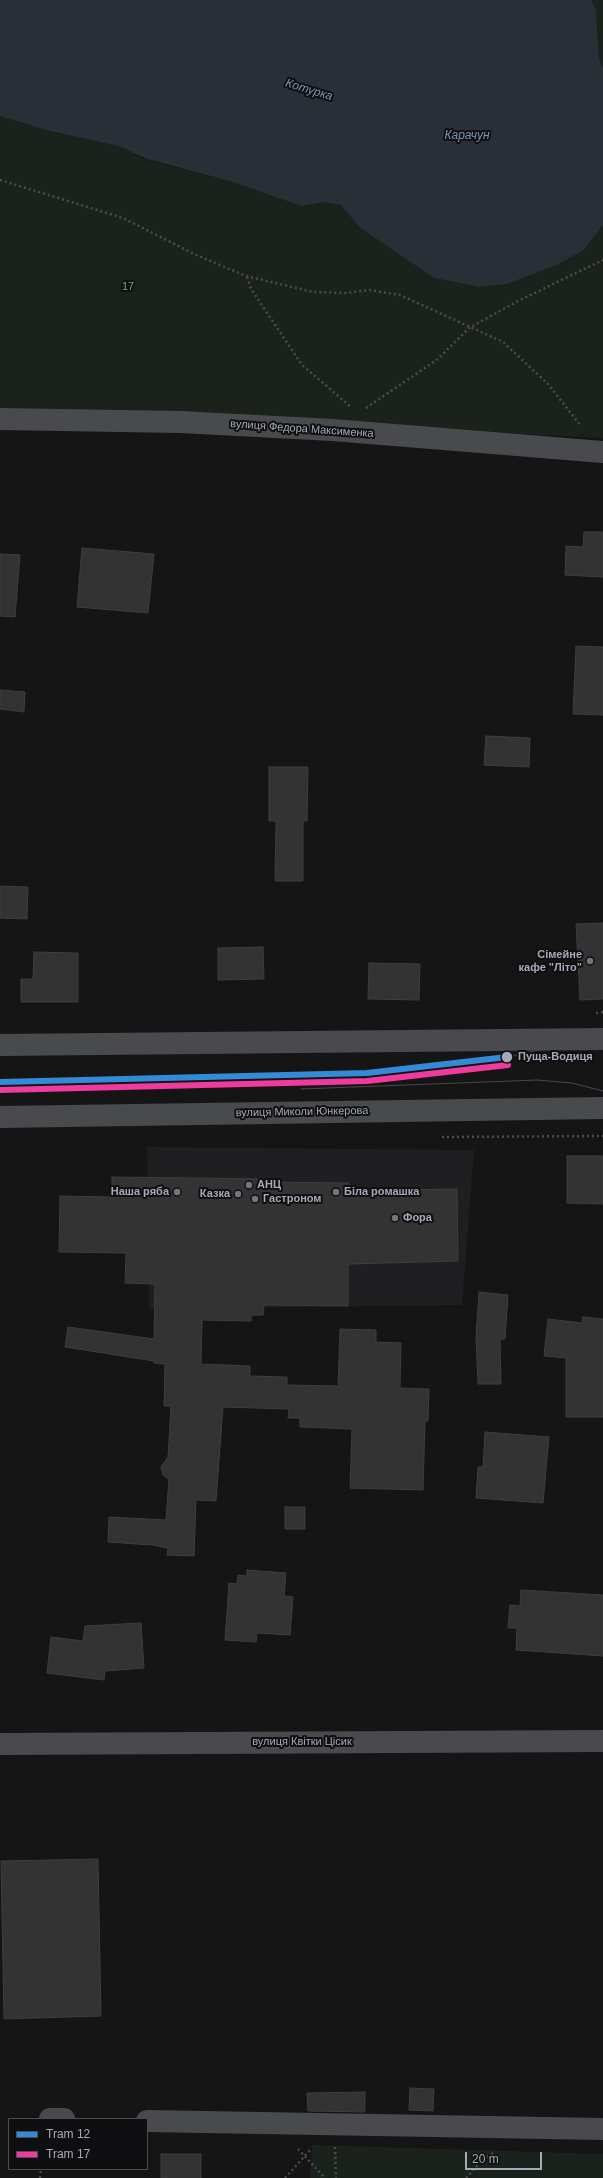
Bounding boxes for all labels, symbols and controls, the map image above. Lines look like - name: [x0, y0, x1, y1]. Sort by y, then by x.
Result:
- water label: Котурка: [284, 76, 334, 104]
- water label: Карачун: [444, 129, 490, 143]
- park label: 17: [122, 280, 134, 294]
- street label: вулиця Федора Максименка: [230, 417, 374, 441]
- place label: Сімейне кафе "Літо": [519, 948, 582, 974]
- marker: Сімейне кафе "Літо": [585, 956, 595, 966]
- marker: Пуща-Водиця: [500, 1050, 514, 1064]
- place label: Пуща-Водиця: [518, 1050, 593, 1064]
- street label: вулиця Миколи Юнкерова: [236, 1104, 368, 1120]
- place label: АНЦ: [257, 1178, 281, 1192]
- marker: АНЦ: [244, 1180, 254, 1190]
- place label: Наша ряба: [111, 1185, 169, 1199]
- place label: Біла ромашка: [344, 1185, 419, 1199]
- marker: Наша ряба: [172, 1187, 182, 1197]
- place label: Казка: [200, 1187, 230, 1201]
- marker: Біла ромашка: [331, 1187, 341, 1197]
- marker: Казка: [233, 1189, 243, 1199]
- place label: Гастроном: [263, 1192, 322, 1206]
- marker: Гастроном: [250, 1194, 260, 1204]
- place label: Фора: [403, 1211, 432, 1225]
- marker: Фора: [390, 1213, 400, 1223]
- street label: вулиця Квітки Цісик: [252, 1735, 352, 1749]
- legend: [8, 2118, 148, 2170]
- text: Tram 12: [46, 2127, 90, 2141]
- scale bar: [467, 2144, 544, 2170]
- text: Tram 17: [46, 2147, 90, 2161]
- text: 20 m: [472, 2152, 499, 2166]

